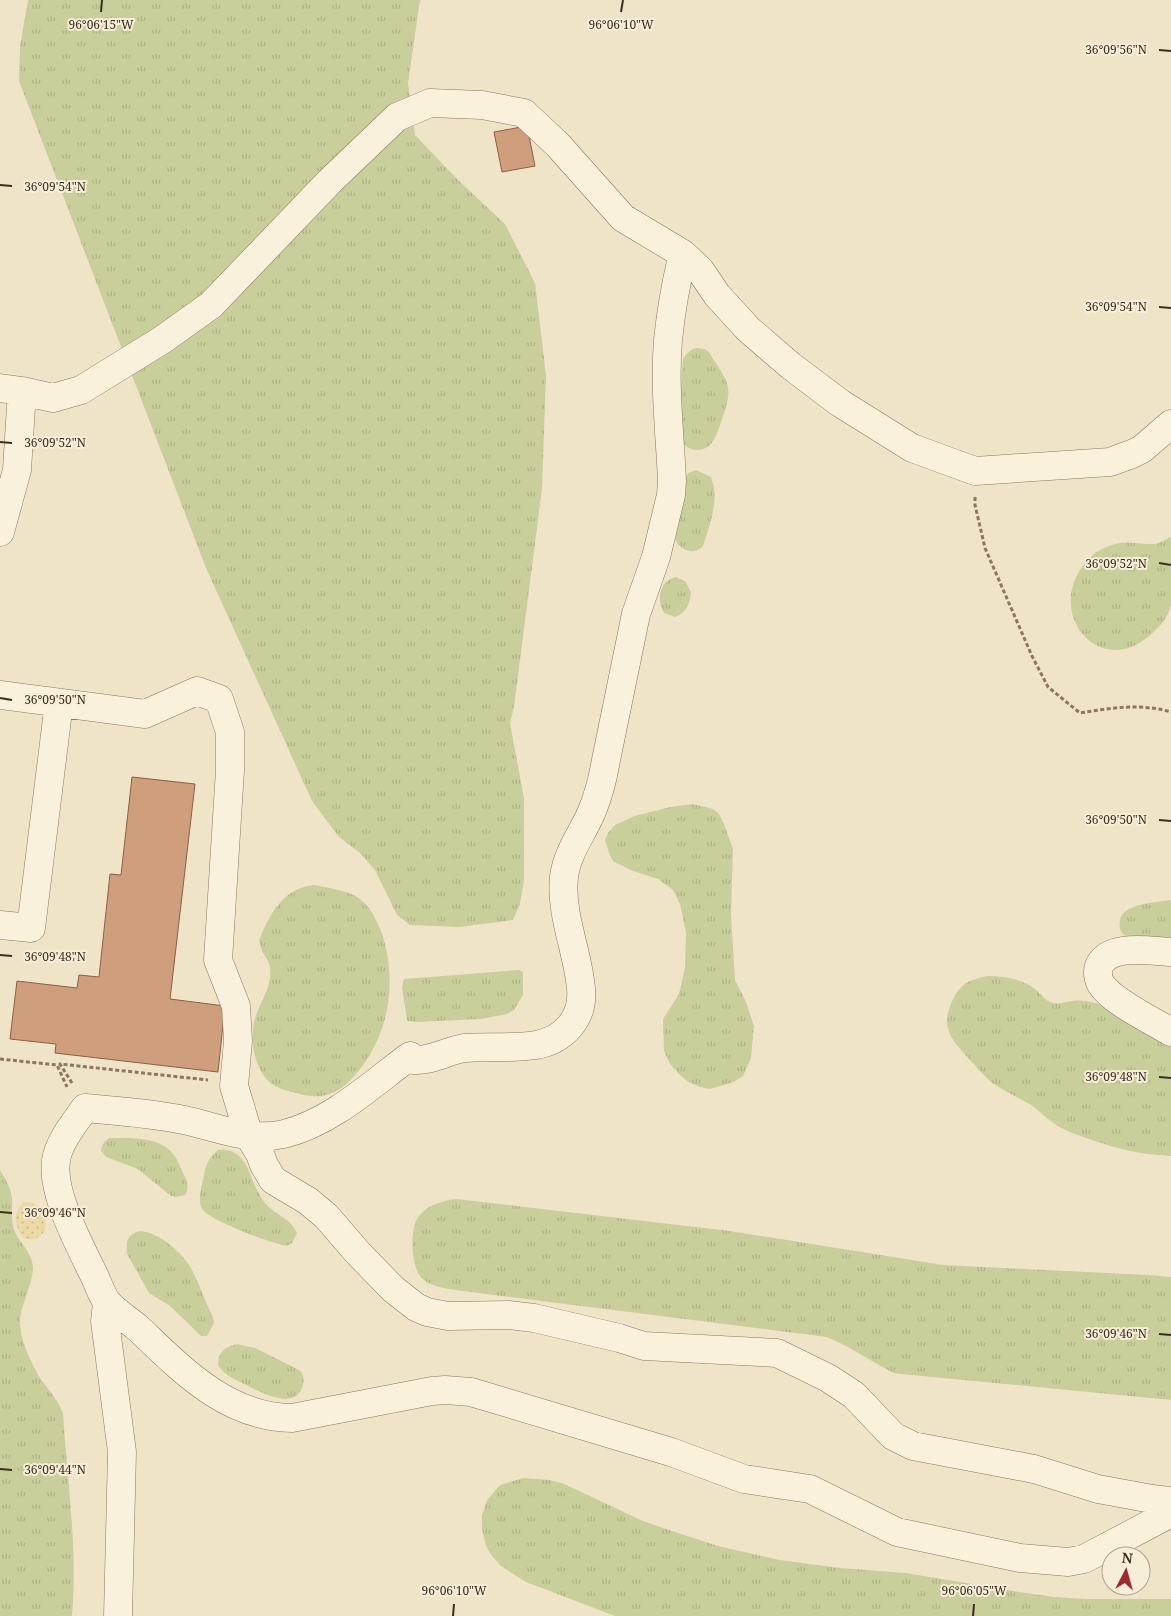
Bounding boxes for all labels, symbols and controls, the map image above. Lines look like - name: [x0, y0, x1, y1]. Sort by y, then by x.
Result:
- text: 96°06'15"W: [68, 16, 134, 33]
- text: 96°06'10"W: [588, 16, 654, 33]
- text: 36°09'56"N: [1085, 41, 1147, 58]
- text: 36°09'54"N: [24, 178, 86, 195]
- text: 36°09'54"N: [1085, 298, 1147, 315]
- text: 36°09'52"N: [24, 434, 86, 451]
- text: 36°09'52"N: [1085, 555, 1147, 572]
- text: 36°09'50"N: [24, 691, 86, 708]
- text: 36°09'50"N: [1085, 811, 1147, 828]
- text: 36°09'48"N: [24, 948, 86, 965]
- text: 36°09'48"N: [1085, 1068, 1147, 1085]
- text: 36°09'46"N: [24, 1204, 86, 1221]
- text: 36°09'46"N: [1085, 1325, 1147, 1342]
- text: 36°09'44"N: [24, 1461, 86, 1478]
- north arrow: [1101, 1546, 1151, 1596]
- text: N: [1121, 1548, 1134, 1568]
- text: 96°06'10"W: [421, 1582, 487, 1599]
- text: 96°06'05"W: [941, 1582, 1007, 1599]

